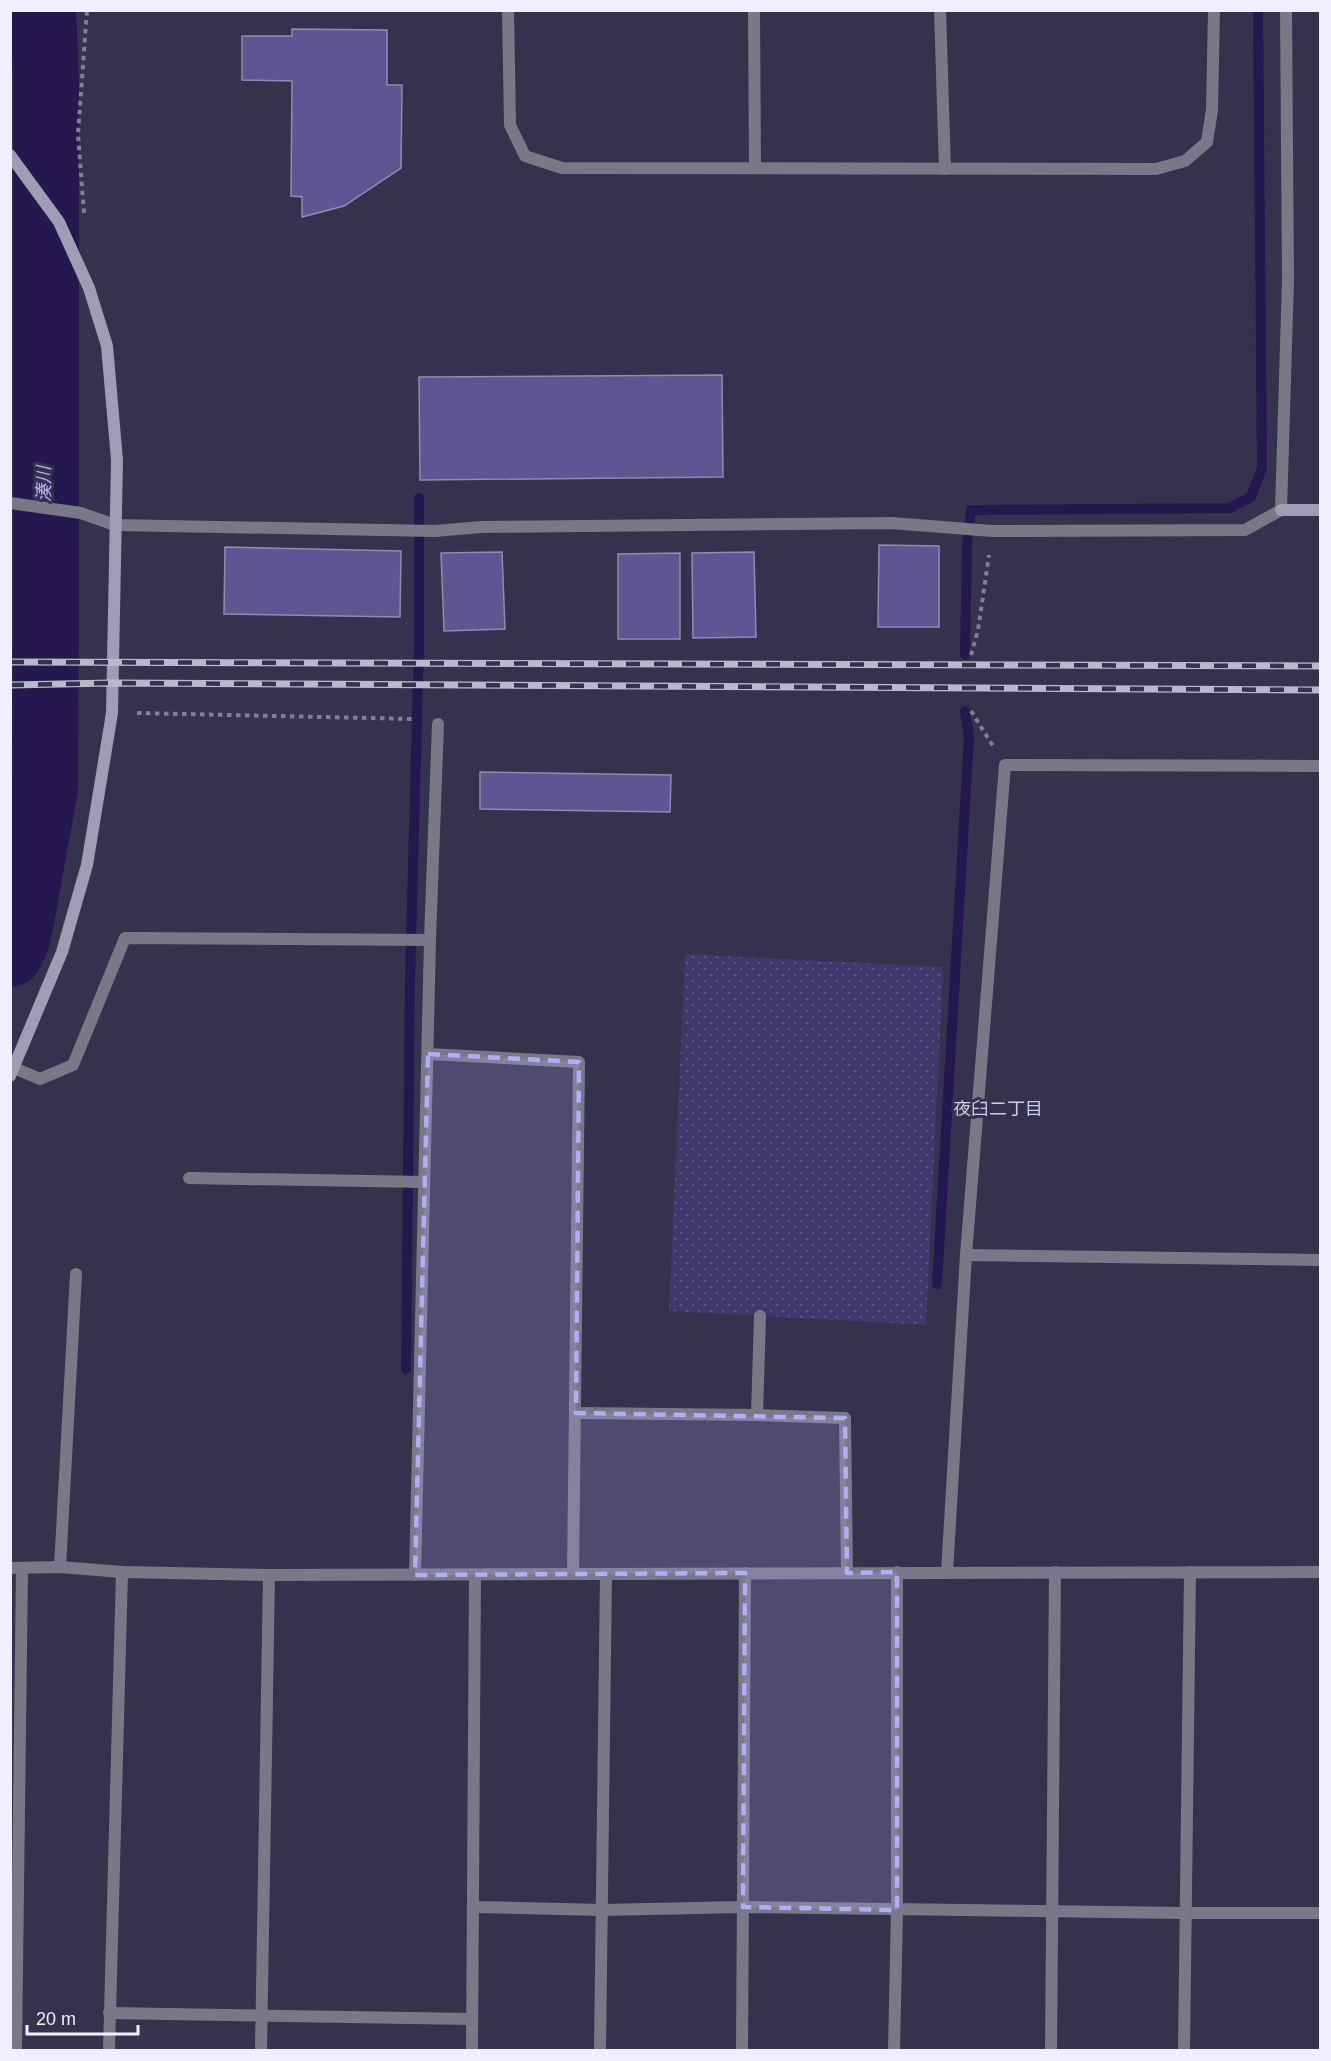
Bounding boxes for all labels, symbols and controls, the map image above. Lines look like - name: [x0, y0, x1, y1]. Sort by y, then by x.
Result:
- water label: 湊川: [34, 464, 54, 502]
- district label: 夜臼二丁目: [953, 1099, 1043, 1119]
- scale bar: [27, 1998, 138, 2036]
- text: 20 m: [36, 2009, 76, 2029]

